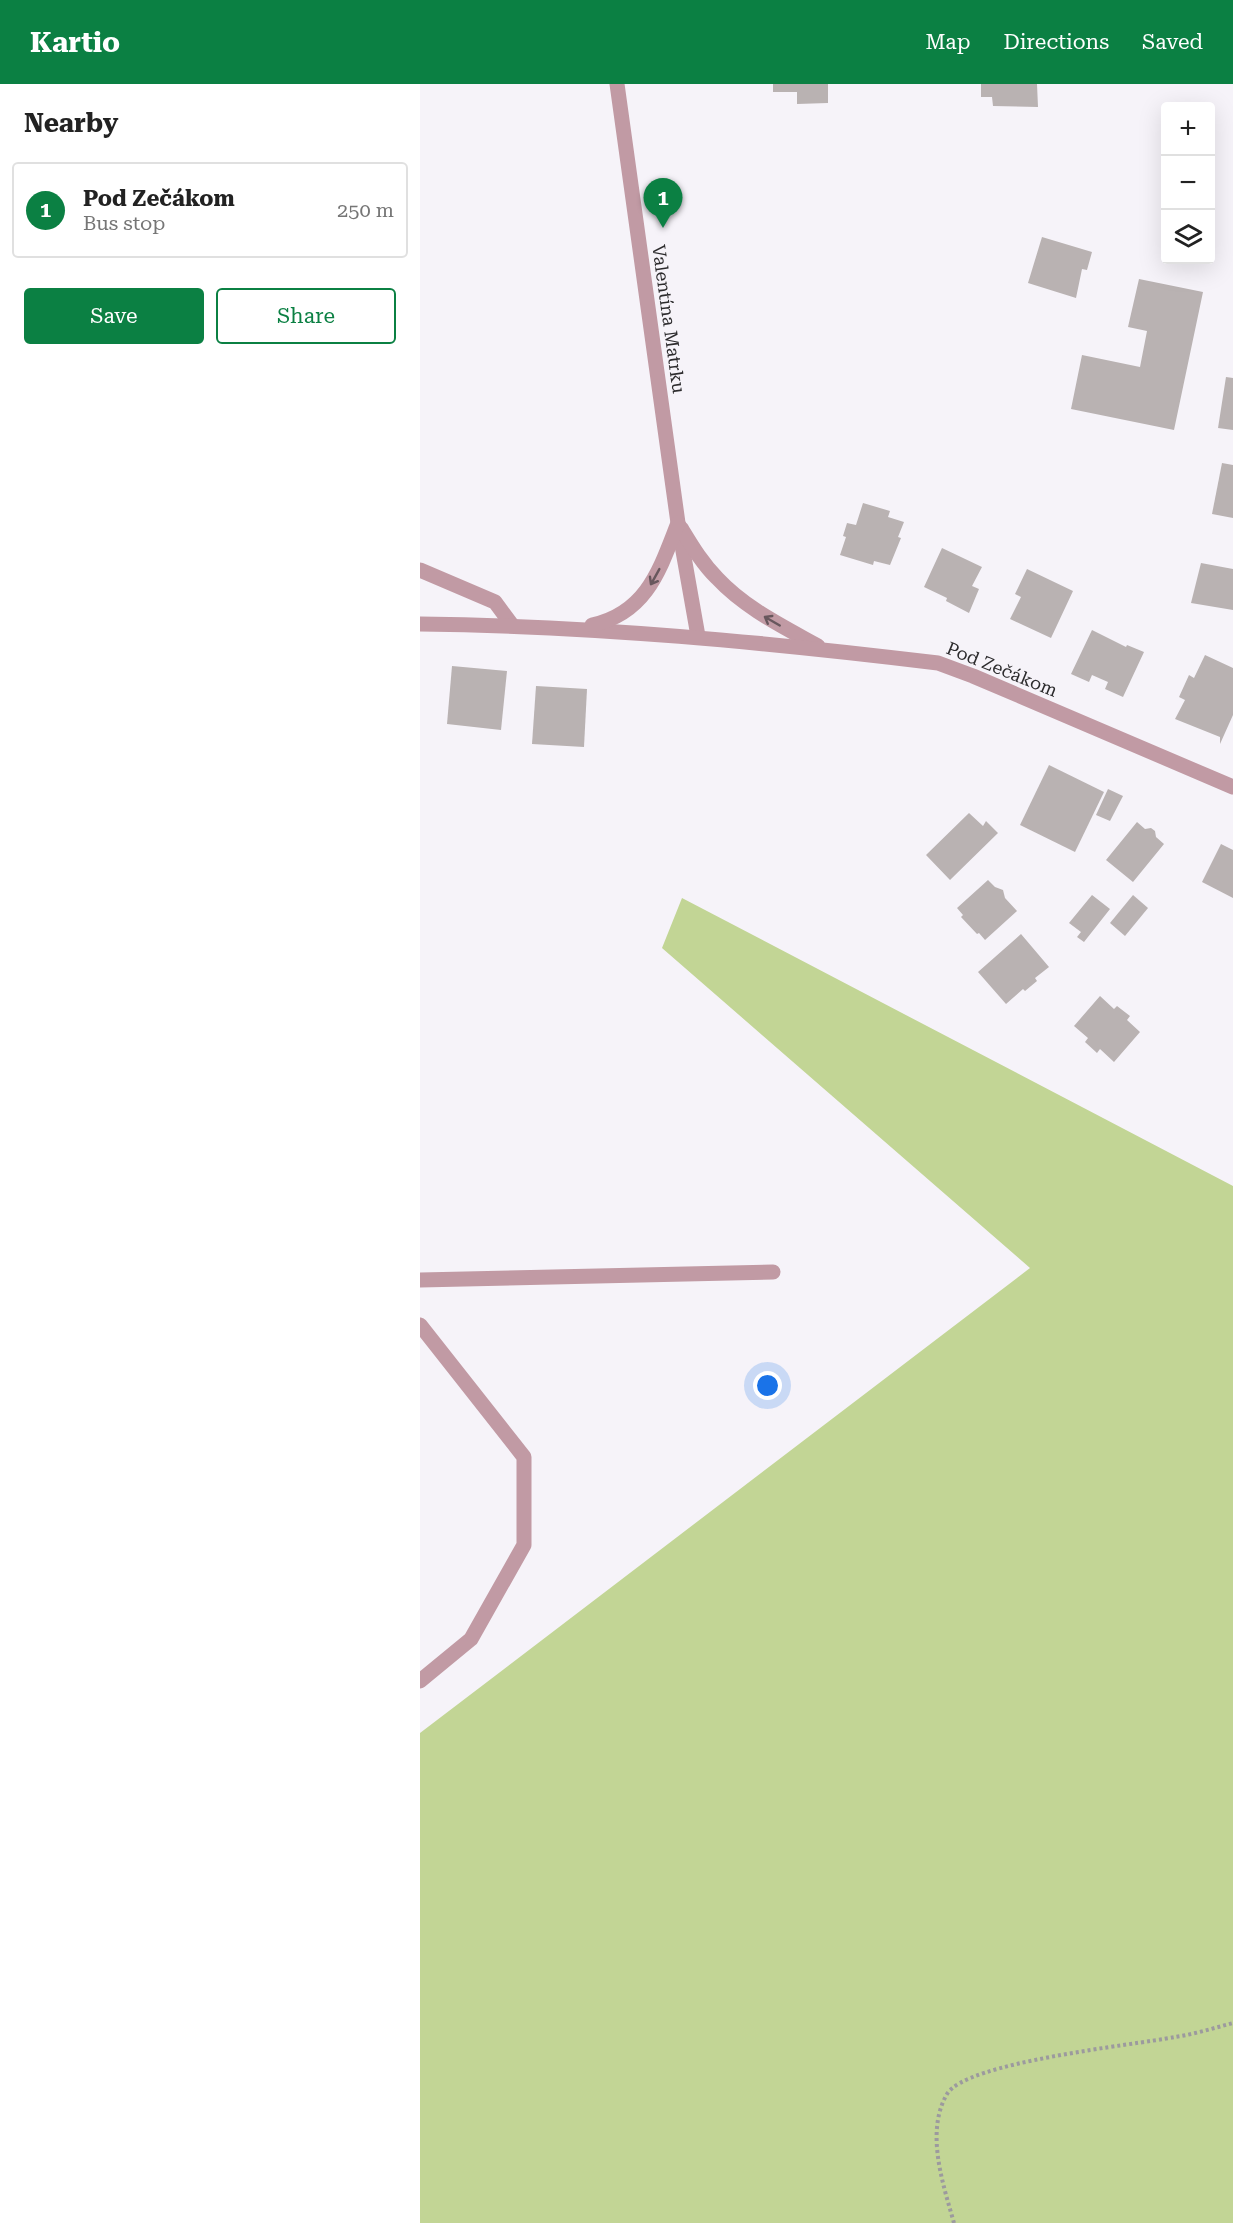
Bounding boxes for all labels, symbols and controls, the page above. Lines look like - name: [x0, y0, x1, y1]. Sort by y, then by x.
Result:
- text: Kartio: [30, 26, 120, 59]
- text: Map: [926, 30, 970, 54]
- text: Directions: [1003, 30, 1109, 54]
- text: Saved: [1142, 30, 1203, 54]
- map controls: [1161, 102, 1215, 264]
- button: +: [1161, 102, 1215, 156]
- text: Nearby: [24, 108, 118, 138]
- button: −: [1161, 156, 1215, 210]
- pin: 1: [644, 178, 682, 228]
- text: Pod Zečákom: [83, 186, 235, 211]
- text: 1: [40, 198, 51, 222]
- text: 250 m: [337, 198, 394, 222]
- button: layers: [1161, 210, 1215, 264]
- text: Bus stop: [83, 211, 165, 235]
- street label: Valentína Matrku: [648, 243, 690, 395]
- button: Save: [24, 288, 204, 344]
- button: Share: [216, 288, 396, 344]
- one-way arrow: [649, 568, 661, 585]
- one-way arrow: [764, 614, 781, 626]
- street label: Pod Zečákom: [943, 637, 1061, 701]
- your location: [753, 1371, 782, 1400]

